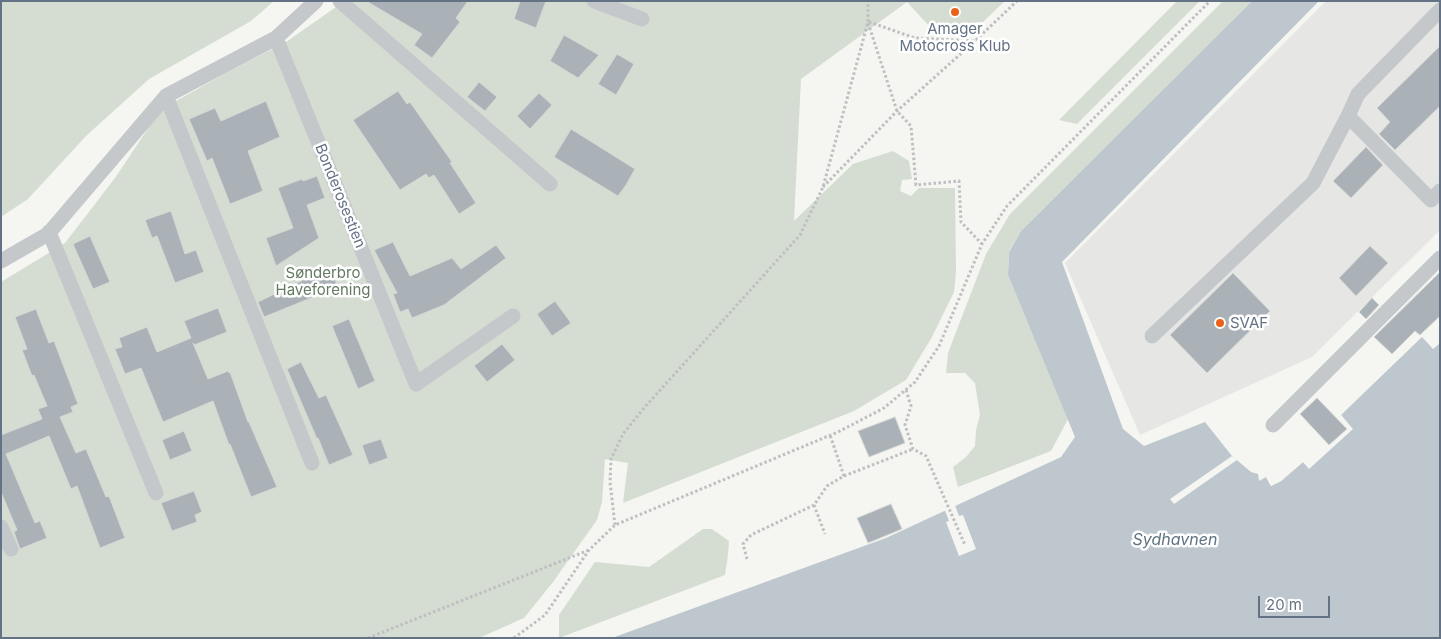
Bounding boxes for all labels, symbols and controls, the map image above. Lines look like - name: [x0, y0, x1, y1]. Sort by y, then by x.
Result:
- marker: Amager Motocross Klub: [949, 6, 961, 18]
- place label: Amager Motocross Klub: [899, 20, 1011, 55]
- street label: Bonderosestien: [311, 141, 369, 251]
- park label: Sønderbro Haveforening: [275, 264, 371, 299]
- place label: SVAF: [1230, 314, 1268, 332]
- marker: SVAF: [1214, 317, 1226, 329]
- water label: Sydhavnen: [1133, 530, 1217, 550]
- scale bar: [1261, 586, 1334, 618]
- text: 20 m: [1266, 595, 1302, 614]

